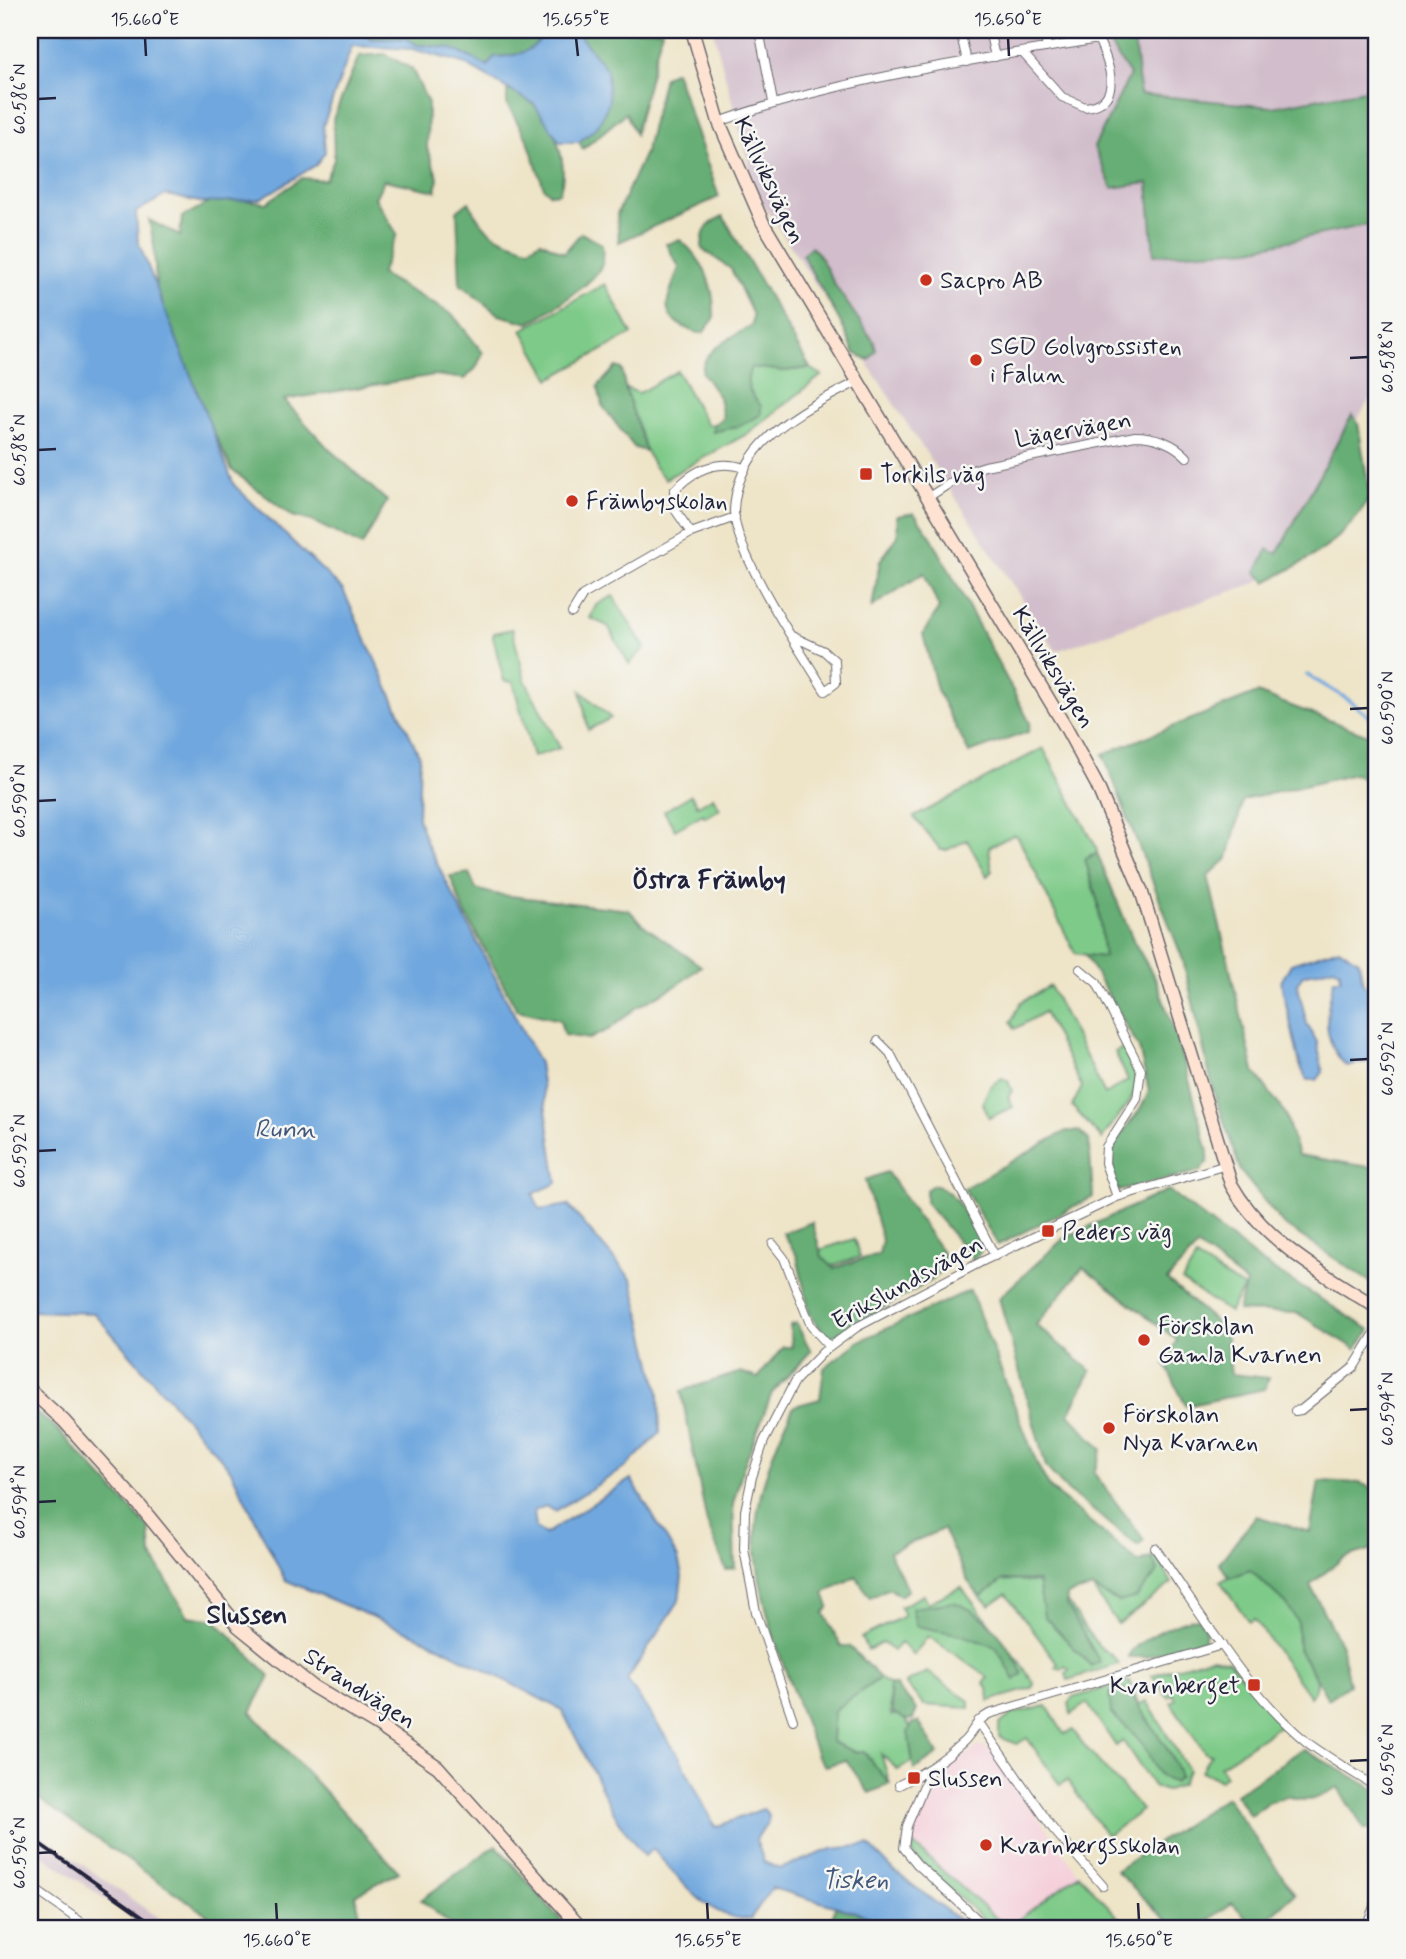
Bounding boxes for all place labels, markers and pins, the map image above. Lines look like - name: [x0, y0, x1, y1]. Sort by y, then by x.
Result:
- place label: Sacpro AB: [940, 266, 1043, 297]
- marker: Sacpro AB: [918, 272, 934, 288]
- place label: SGD Golvgrossisten i Falun: [990, 332, 1182, 391]
- marker: SGD Golvgrossisten i Falun: [968, 352, 984, 368]
- place label: Torkils väg: [880, 460, 985, 491]
- marker: Torkils väg: [858, 466, 874, 482]
- place label: Främbyskolan: [586, 487, 728, 518]
- marker: Främbyskolan: [564, 493, 580, 509]
- place label: Peders väg: [1062, 1217, 1172, 1248]
- marker: Peders väg: [1040, 1223, 1056, 1239]
- place label: Förskolan Gamla Kvarnen: [1158, 1312, 1322, 1371]
- marker: Förskolan Gamla Kvarnen: [1136, 1332, 1152, 1348]
- place label: Förskolan Nya Kvarnen: [1123, 1400, 1258, 1459]
- marker: Förskolan Nya Kvarnen: [1101, 1420, 1117, 1436]
- place label: Kvarnberget: [1110, 1671, 1240, 1705]
- marker: Kvarnberget: [1246, 1677, 1262, 1693]
- place label: Slussen: [928, 1764, 1003, 1795]
- marker: Slussen: [906, 1770, 922, 1786]
- place label: Kvarnbergsskolan: [1000, 1831, 1180, 1865]
- marker: Kvarnbergsskolan: [978, 1837, 994, 1853]

